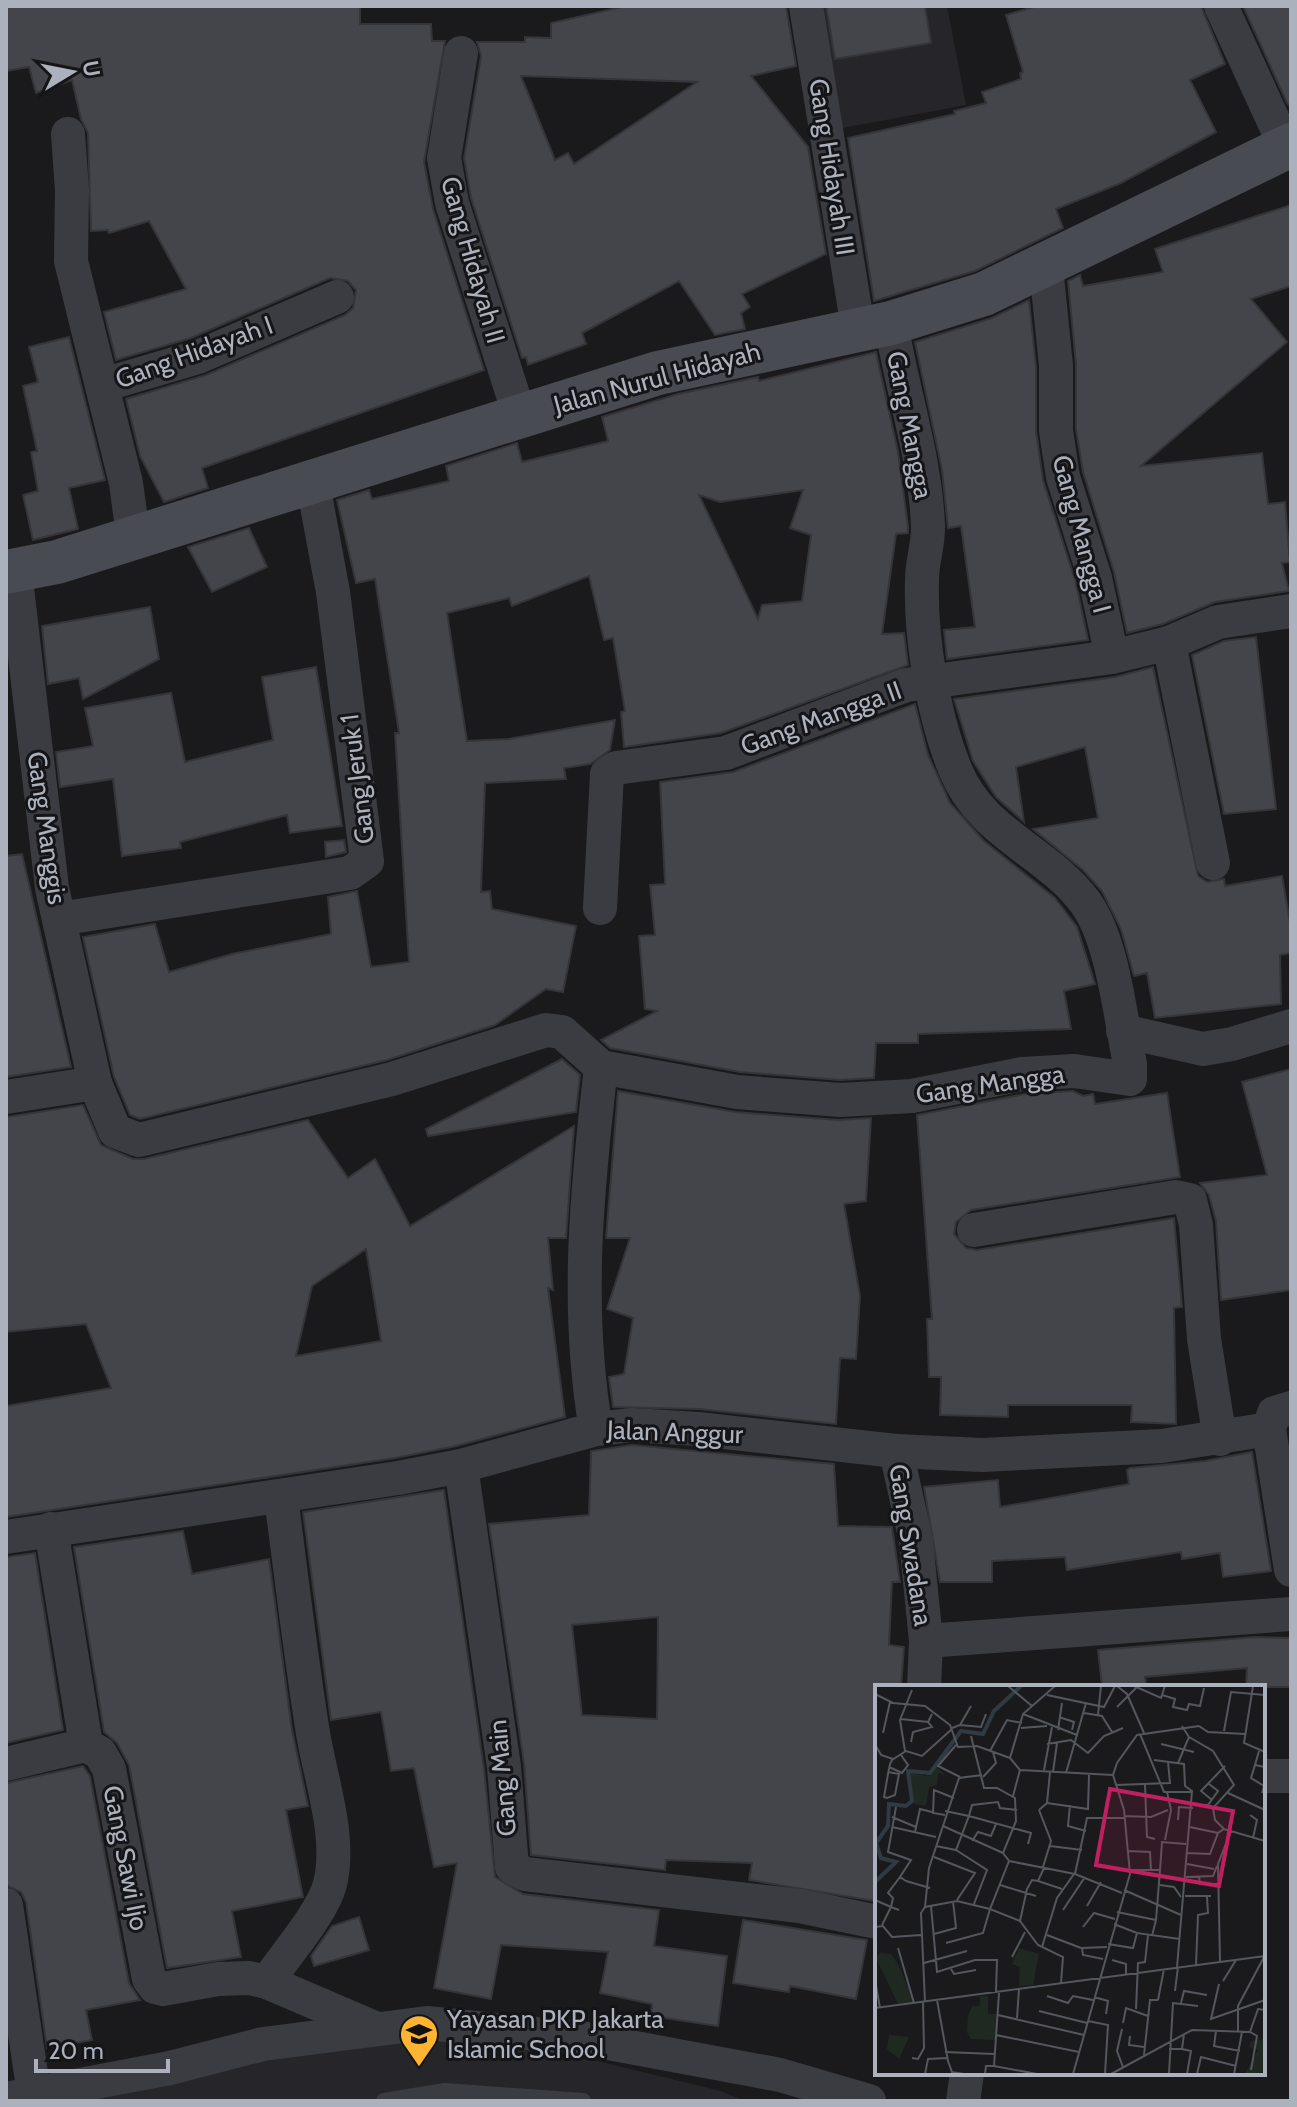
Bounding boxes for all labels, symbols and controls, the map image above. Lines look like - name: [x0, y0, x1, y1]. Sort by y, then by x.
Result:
- north arrow: [32, 32, 112, 112]
- text: U: [77, 58, 106, 79]
- street label: Gang Hidayah III: [802, 76, 862, 258]
- street label: Gang Hidayah II: [434, 173, 512, 347]
- street label: Gang Hidayah I: [111, 309, 277, 395]
- street label: Jalan Nurul Hidayah: [549, 335, 764, 421]
- street label: Gang Mangga: [880, 349, 940, 502]
- street label: Gang Mangga I: [1046, 452, 1118, 616]
- street label: Gang Mangga II: [736, 674, 906, 762]
- street label: Gang Jeruk 1: [333, 712, 381, 846]
- street label: Gang Manggis: [20, 750, 74, 907]
- street label: Gang Mangga: [914, 1058, 1067, 1110]
- street label: Jalan Anggur: [605, 1414, 744, 1450]
- street label: Gang Swadana: [882, 1462, 940, 1629]
- inset map: [875, 1685, 1265, 2075]
- street label: Gang Main: [481, 1718, 523, 1838]
- street label: Gang Sawi Ijo: [96, 1783, 156, 1933]
- place label: Yayasan PKP Jakarta Islamic School: [446, 2003, 664, 2065]
- school or university icon: Yayasan PKP Jakarta Islamic School: [398, 2013, 440, 2068]
- scale bar: [36, 2023, 168, 2073]
- text: 20 m: [48, 2036, 104, 2065]

